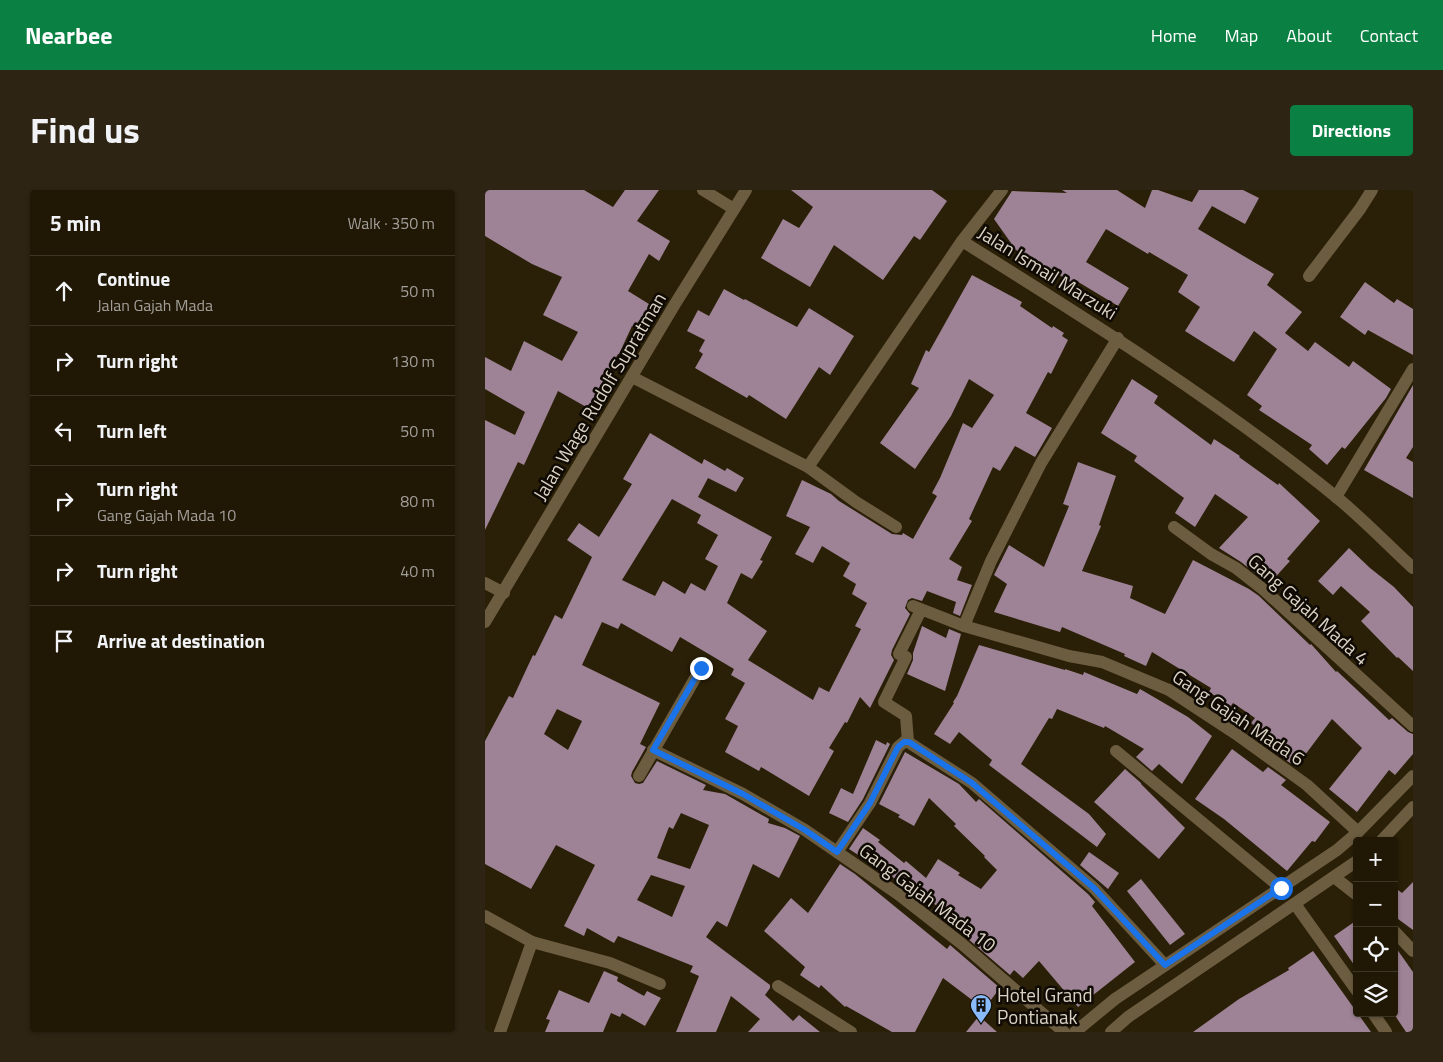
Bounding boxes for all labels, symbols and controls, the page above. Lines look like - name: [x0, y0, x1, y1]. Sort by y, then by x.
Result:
- text: Nearbee: [25, 17, 112, 53]
- text: Home: [1151, 22, 1197, 49]
- text: Map: [1225, 22, 1258, 49]
- text: About: [1286, 22, 1332, 49]
- text: Contact: [1360, 22, 1418, 49]
- text: Find us: [30, 103, 140, 157]
- button: Directions: [1290, 105, 1413, 156]
- text: 5 min: [50, 207, 101, 239]
- text: Walk · 350 m: [347, 211, 435, 235]
- street label: Jalan Ismail Marzuki: [973, 218, 1123, 326]
- text: Continue: [97, 264, 170, 293]
- icon: ahead: [50, 277, 78, 305]
- text: 50 m: [400, 279, 435, 303]
- street label: Jalan Wage Rudolf Supratman: [525, 286, 673, 506]
- text: Jalan Gajah Mada: [97, 293, 213, 317]
- text: Turn right: [97, 346, 178, 375]
- icon: right: [50, 347, 78, 375]
- text: 130 m: [391, 349, 435, 373]
- text: Turn left: [97, 416, 167, 445]
- icon: left: [50, 417, 78, 445]
- text: 50 m: [400, 419, 435, 443]
- text: Turn right: [97, 474, 178, 503]
- icon: right: [50, 487, 78, 515]
- text: 80 m: [400, 489, 435, 513]
- text: Gang Gajah Mada 10: [97, 503, 236, 527]
- street label: Gang Gajah Mada 4: [1242, 547, 1376, 671]
- text: Turn right: [97, 556, 178, 585]
- icon: right: [50, 557, 78, 585]
- text: 40 m: [400, 559, 435, 583]
- text: Arrive at destination: [97, 626, 265, 655]
- icon: arrive: [50, 627, 78, 655]
- route end: [690, 657, 713, 680]
- street label: Gang Gajah Mada 6: [1167, 662, 1311, 772]
- street label: Gang Gajah Mada 10: [853, 836, 1003, 958]
- map controls: [1353, 837, 1398, 1017]
- button: +: [1353, 837, 1398, 882]
- route start: [1270, 877, 1293, 900]
- button: −: [1353, 882, 1398, 927]
- button: locate: [1353, 927, 1398, 972]
- button: layers: [1353, 972, 1398, 1017]
- place label: Hotel Grand Pontianak: [997, 980, 1093, 1031]
- building icon: Hotel Grand Pontianak: [969, 993, 993, 1024]

